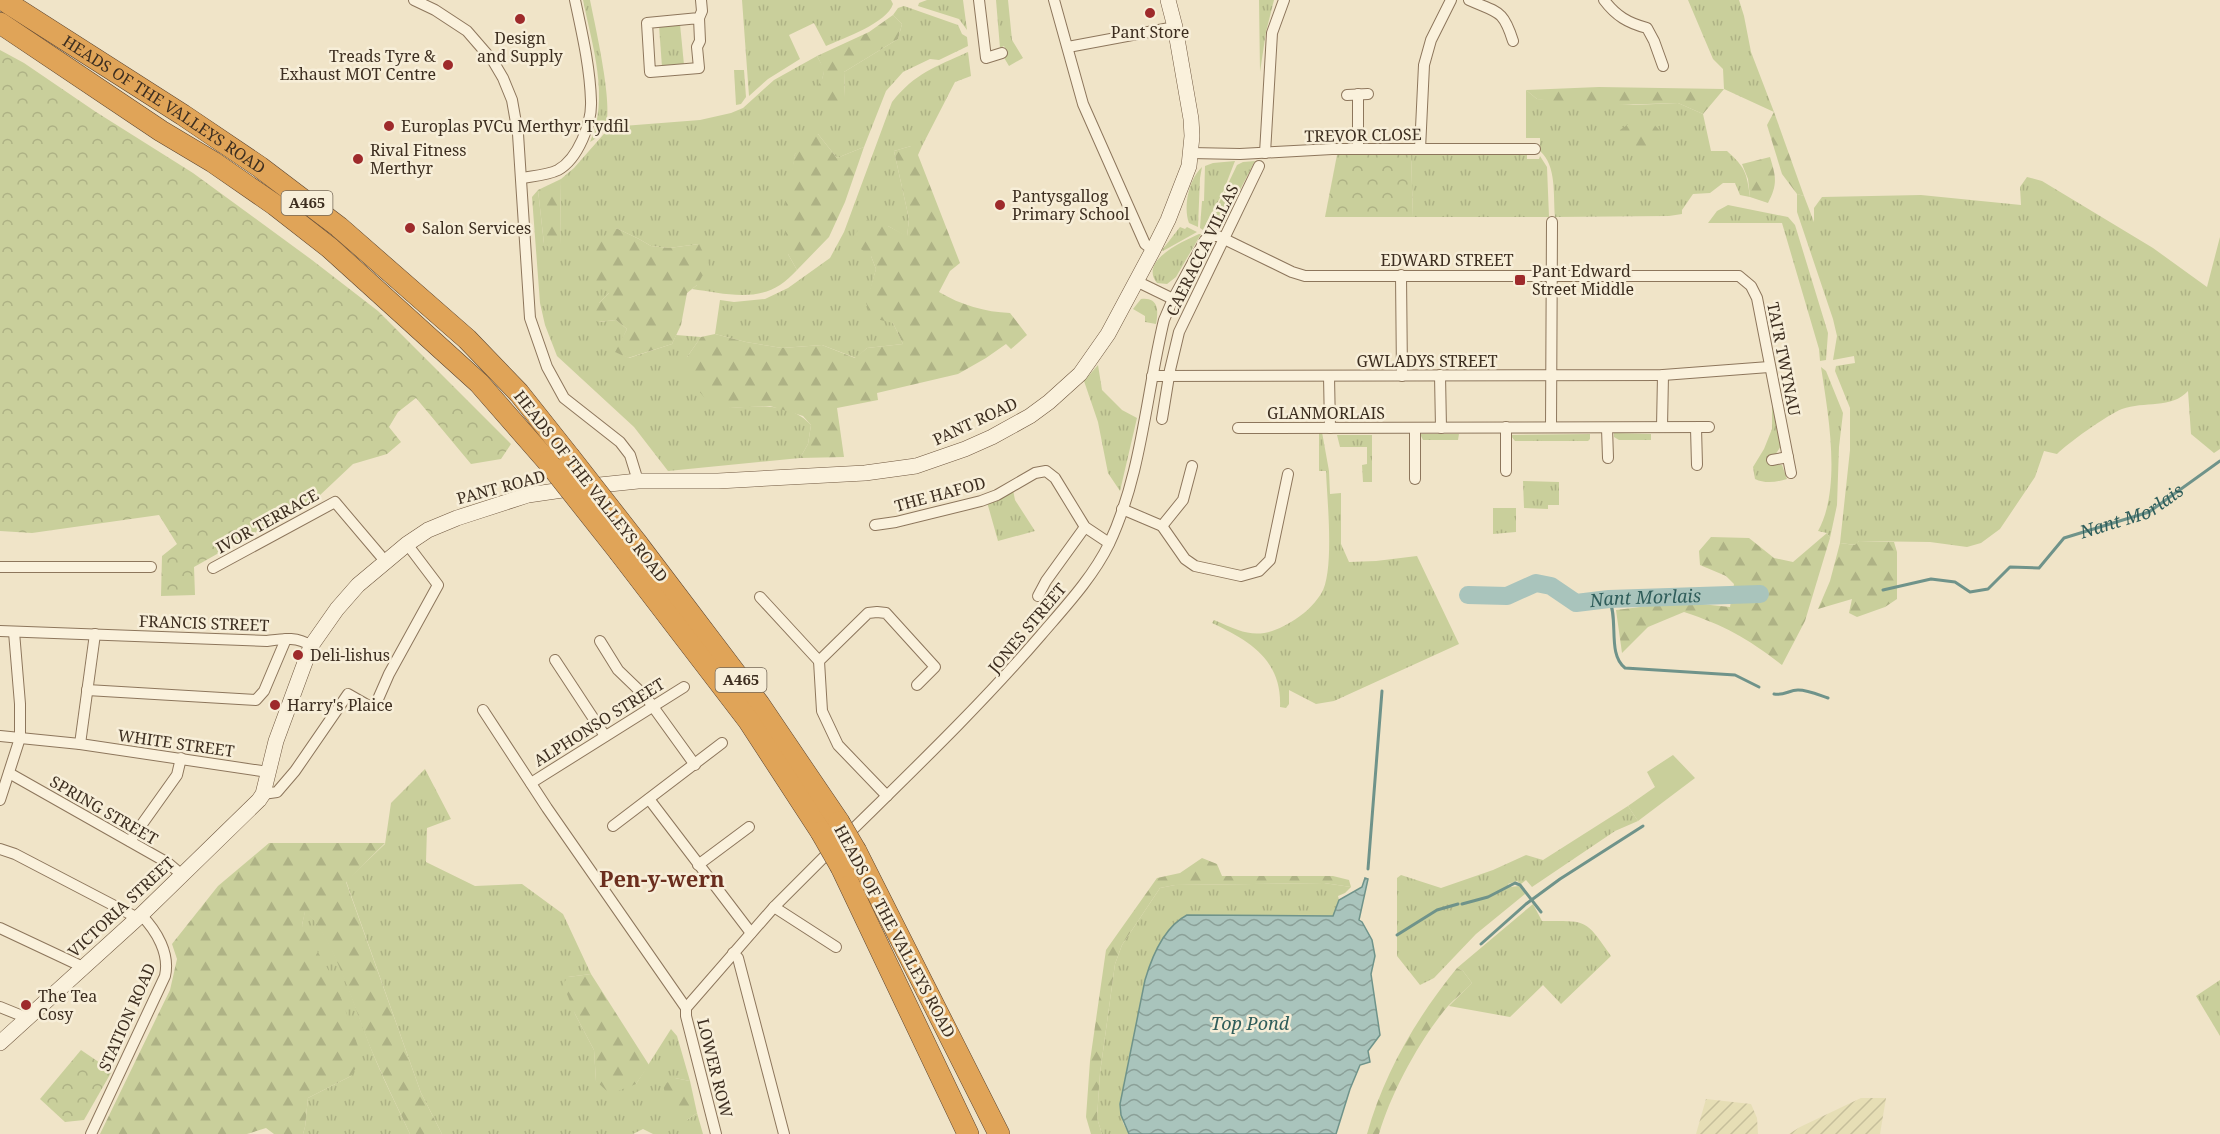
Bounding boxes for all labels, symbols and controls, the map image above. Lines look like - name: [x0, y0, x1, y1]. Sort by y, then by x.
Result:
- marker: Pant Store: [1143, 6, 1157, 20]
- marker: Design and Supply: [513, 12, 527, 26]
- place label: Pant Store: [1111, 21, 1189, 43]
- place label: Design and Supply: [477, 27, 564, 67]
- street label: HEADS OF THE VALLEYS ROAD: [58, 30, 270, 179]
- place label: Treads Tyre & Exhaust MOT Centre: [279, 45, 436, 85]
- marker: Treads Tyre & Exhaust MOT Centre: [441, 58, 455, 72]
- place label: Europlas PVCu Merthyr Tydfil: [401, 115, 629, 137]
- marker: Europlas PVCu Merthyr Tydfil: [382, 119, 396, 133]
- street label: TREVOR CLOSE: [1304, 123, 1422, 147]
- place label: Rival Fitness Merthyr: [370, 139, 467, 179]
- marker: Rival Fitness Merthyr: [351, 152, 365, 166]
- street label: CAERACCA VILLAS: [1161, 180, 1243, 320]
- place label: Pantysgallog Primary School: [1012, 185, 1129, 225]
- road number: A465: [282, 191, 332, 215]
- marker: Pantysgallog Primary School: [993, 198, 1007, 212]
- place label: Salon Services: [422, 217, 531, 239]
- marker: Salon Services: [403, 221, 417, 235]
- street label: EDWARD STREET: [1381, 249, 1514, 271]
- place label: Pant Edward Street Middle: [1532, 260, 1634, 300]
- marker: Pant Edward Street Middle: [1513, 273, 1527, 287]
- street label: TAI'R TWYNAU: [1762, 300, 1806, 418]
- street label: GWLADYS STREET: [1356, 350, 1498, 372]
- street label: HEADS OF THE VALLEYS ROAD: [509, 385, 673, 587]
- street label: PANT ROAD: [929, 392, 1021, 450]
- street label: GLANMORLAIS: [1267, 402, 1385, 424]
- street label: PANT ROAD: [454, 465, 548, 509]
- street label: THE HAFOD: [892, 471, 988, 517]
- water label: Nant Morlais: [2076, 478, 2188, 544]
- street label: IVOR TERRACE: [212, 484, 322, 558]
- street label: JONES STREET: [982, 578, 1071, 678]
- water label: Nant Morlais: [1587, 583, 1702, 612]
- street label: FRANCIS STREET: [138, 610, 270, 636]
- place label: Deli-lishus: [310, 644, 390, 666]
- marker: Deli-lishus: [291, 648, 305, 662]
- road number: A465: [716, 668, 766, 692]
- street label: ALPHONSO STREET: [529, 673, 669, 771]
- place label: Harry's Plaice: [287, 694, 393, 716]
- marker: Harry's Plaice: [268, 698, 282, 712]
- street label: WHITE STREET: [116, 724, 236, 762]
- street label: SPRING STREET: [46, 770, 162, 850]
- street label: HEADS OF THE VALLEYS ROAD: [829, 821, 961, 1041]
- street label: VICTORIA STREET: [63, 852, 179, 962]
- district label: Pen-y-wern: [599, 863, 725, 893]
- street label: STATION ROAD: [93, 959, 161, 1075]
- place label: The Tea Cosy: [38, 985, 97, 1025]
- marker: The Tea Cosy: [19, 998, 33, 1012]
- water label: Top Pond: [1211, 1011, 1290, 1035]
- street label: LOWER ROW: [692, 1016, 738, 1120]

